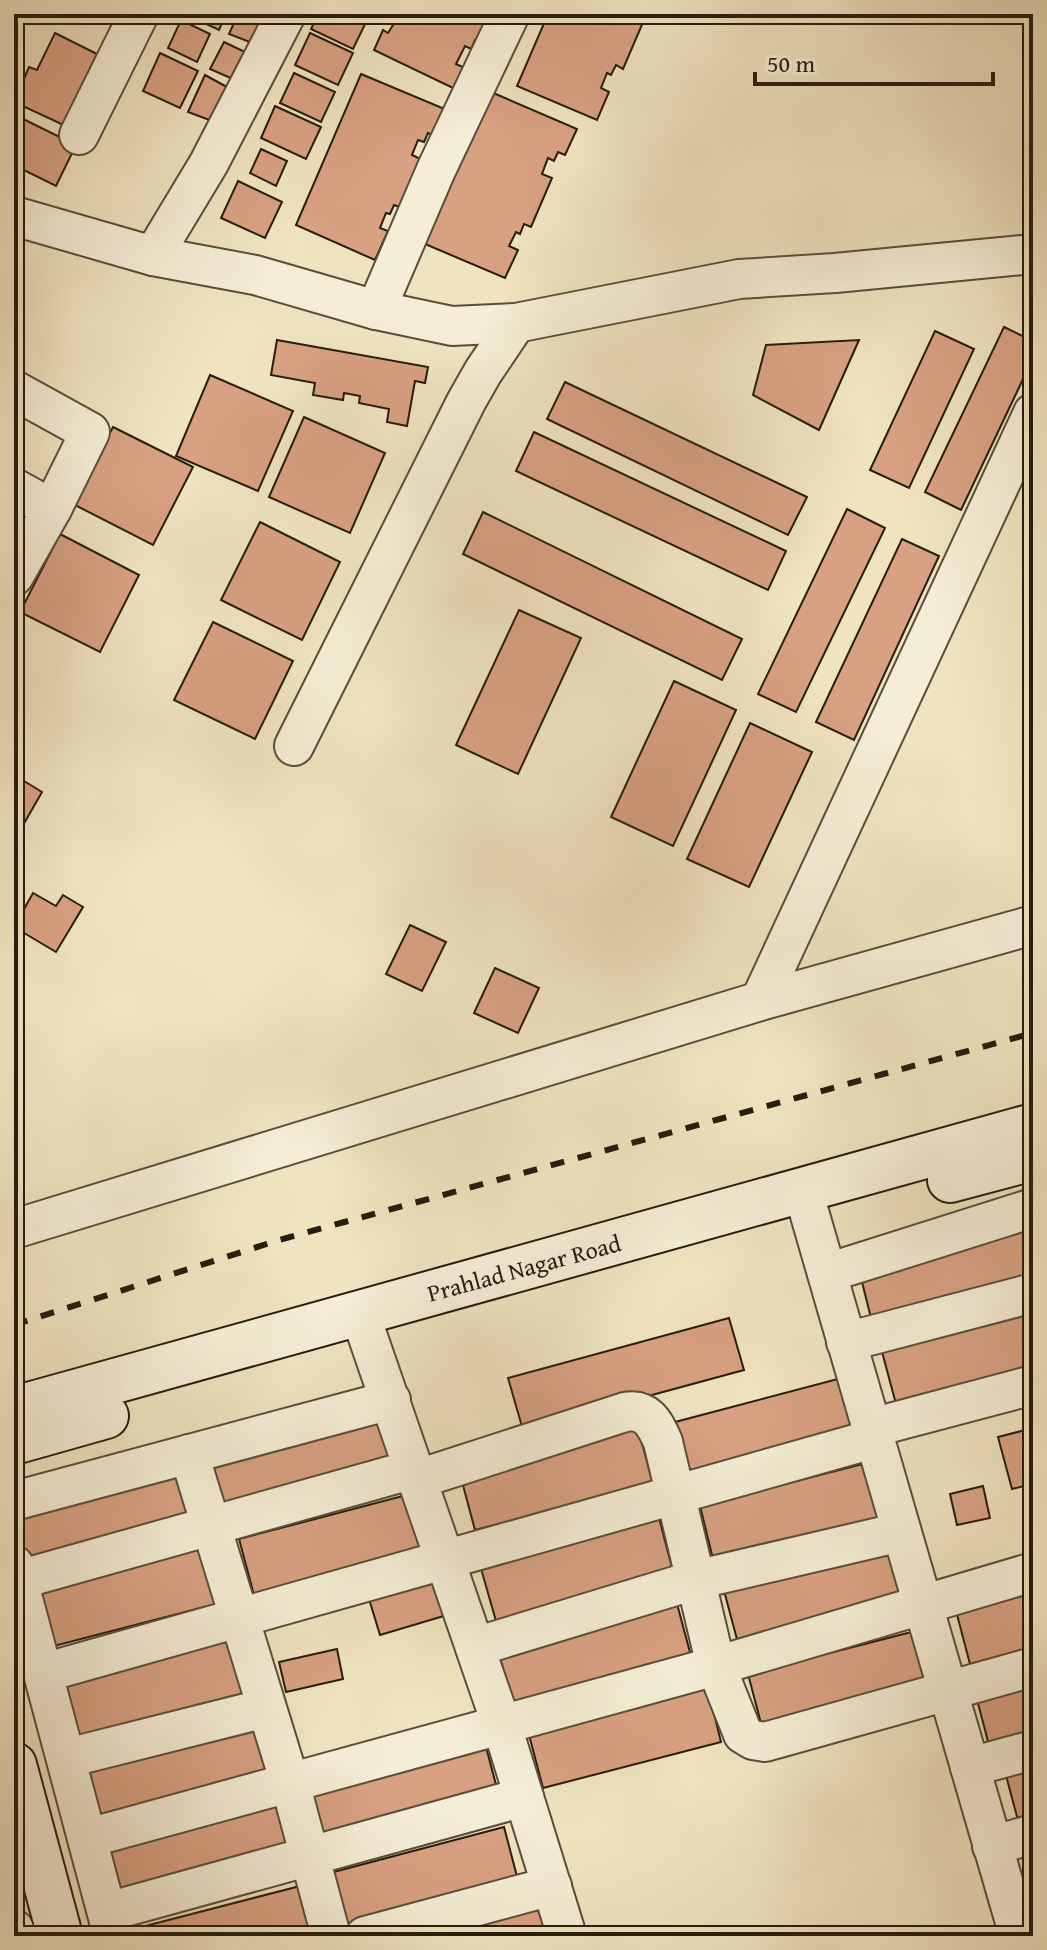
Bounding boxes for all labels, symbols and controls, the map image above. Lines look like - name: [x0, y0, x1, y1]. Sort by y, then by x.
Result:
- scale bar: [755, 36, 993, 86]
- text: 50 m: [767, 46, 815, 81]
- street label: Prahlad Nagar Road: [423, 1225, 625, 1311]

